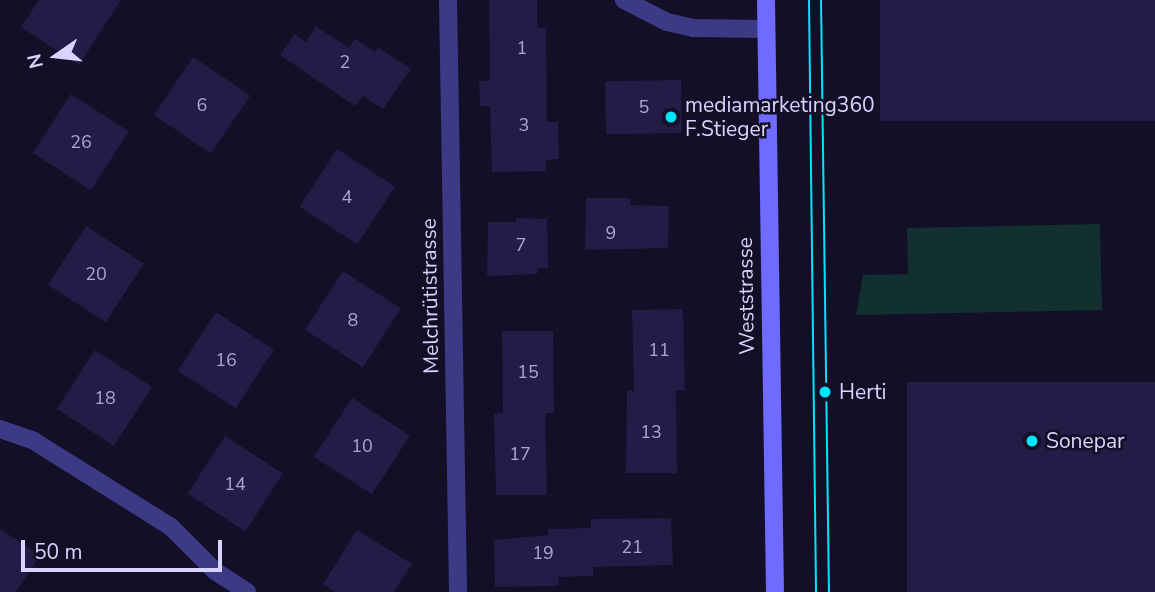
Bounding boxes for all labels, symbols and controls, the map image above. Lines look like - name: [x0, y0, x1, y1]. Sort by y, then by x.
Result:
- north arrow: [21, 21, 91, 91]
- house number: 1: [517, 37, 527, 59]
- text: N: [21, 51, 50, 71]
- house number: 2: [340, 51, 350, 73]
- place label: mediamarketing360 F.Stieger: [685, 92, 875, 142]
- house number: 6: [197, 94, 207, 116]
- house number: 5: [639, 96, 649, 118]
- marker: mediamarketing360 F.Stieger: [663, 109, 679, 125]
- house number: 3: [519, 114, 529, 136]
- house number: 26: [70, 131, 92, 153]
- house number: 4: [342, 186, 352, 208]
- street label: Melchrütistrasse: [416, 218, 444, 374]
- house number: 9: [606, 222, 616, 244]
- house number: 7: [516, 234, 526, 256]
- street label: Weststrasse: [732, 237, 760, 355]
- house number: 20: [85, 263, 107, 285]
- house number: 8: [348, 309, 358, 331]
- house number: 11: [648, 339, 670, 361]
- house number: 16: [215, 349, 237, 371]
- house number: 15: [517, 361, 539, 383]
- place label: Herti: [839, 379, 886, 405]
- marker: Herti: [817, 384, 833, 400]
- house number: 18: [94, 387, 116, 409]
- house number: 13: [640, 421, 662, 443]
- place label: Sonepar: [1046, 428, 1125, 454]
- marker: Sonepar: [1024, 433, 1040, 449]
- house number: 10: [351, 435, 373, 457]
- house number: 17: [509, 443, 531, 465]
- house number: 14: [224, 473, 246, 495]
- scale bar: [24, 526, 226, 570]
- house number: 21: [621, 536, 643, 558]
- text: 50 m: [34, 538, 83, 566]
- house number: 19: [532, 542, 554, 564]

